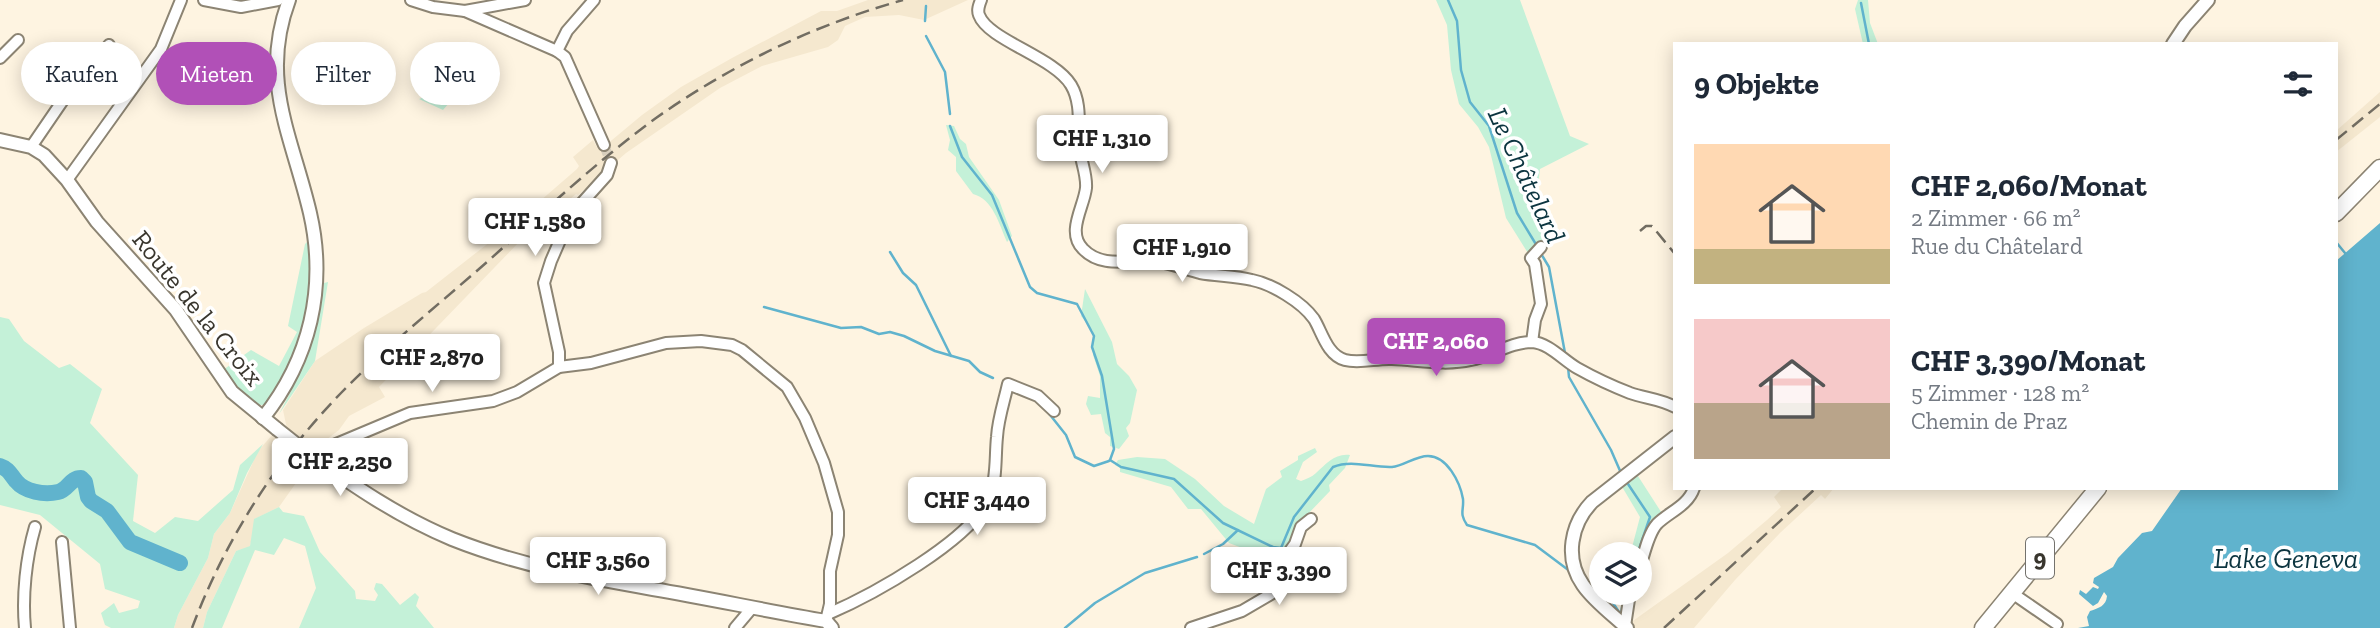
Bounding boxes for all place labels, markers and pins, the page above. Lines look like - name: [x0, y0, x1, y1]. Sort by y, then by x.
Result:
- pin: CHF 1,310: [1022, 116, 1182, 175]
- pin: CHF 1,580: [455, 198, 615, 258]
- pin: CHF 1,910: [1102, 224, 1262, 284]
- pin: CHF 2,060: [1356, 318, 1516, 378]
- pin: CHF 2,870: [352, 334, 512, 394]
- pin: CHF 2,250: [260, 438, 420, 498]
- pin: CHF 3,440: [897, 477, 1057, 537]
- pin: CHF 3,560: [518, 538, 678, 597]
- pin: CHF 3,390: [1199, 548, 1359, 607]

